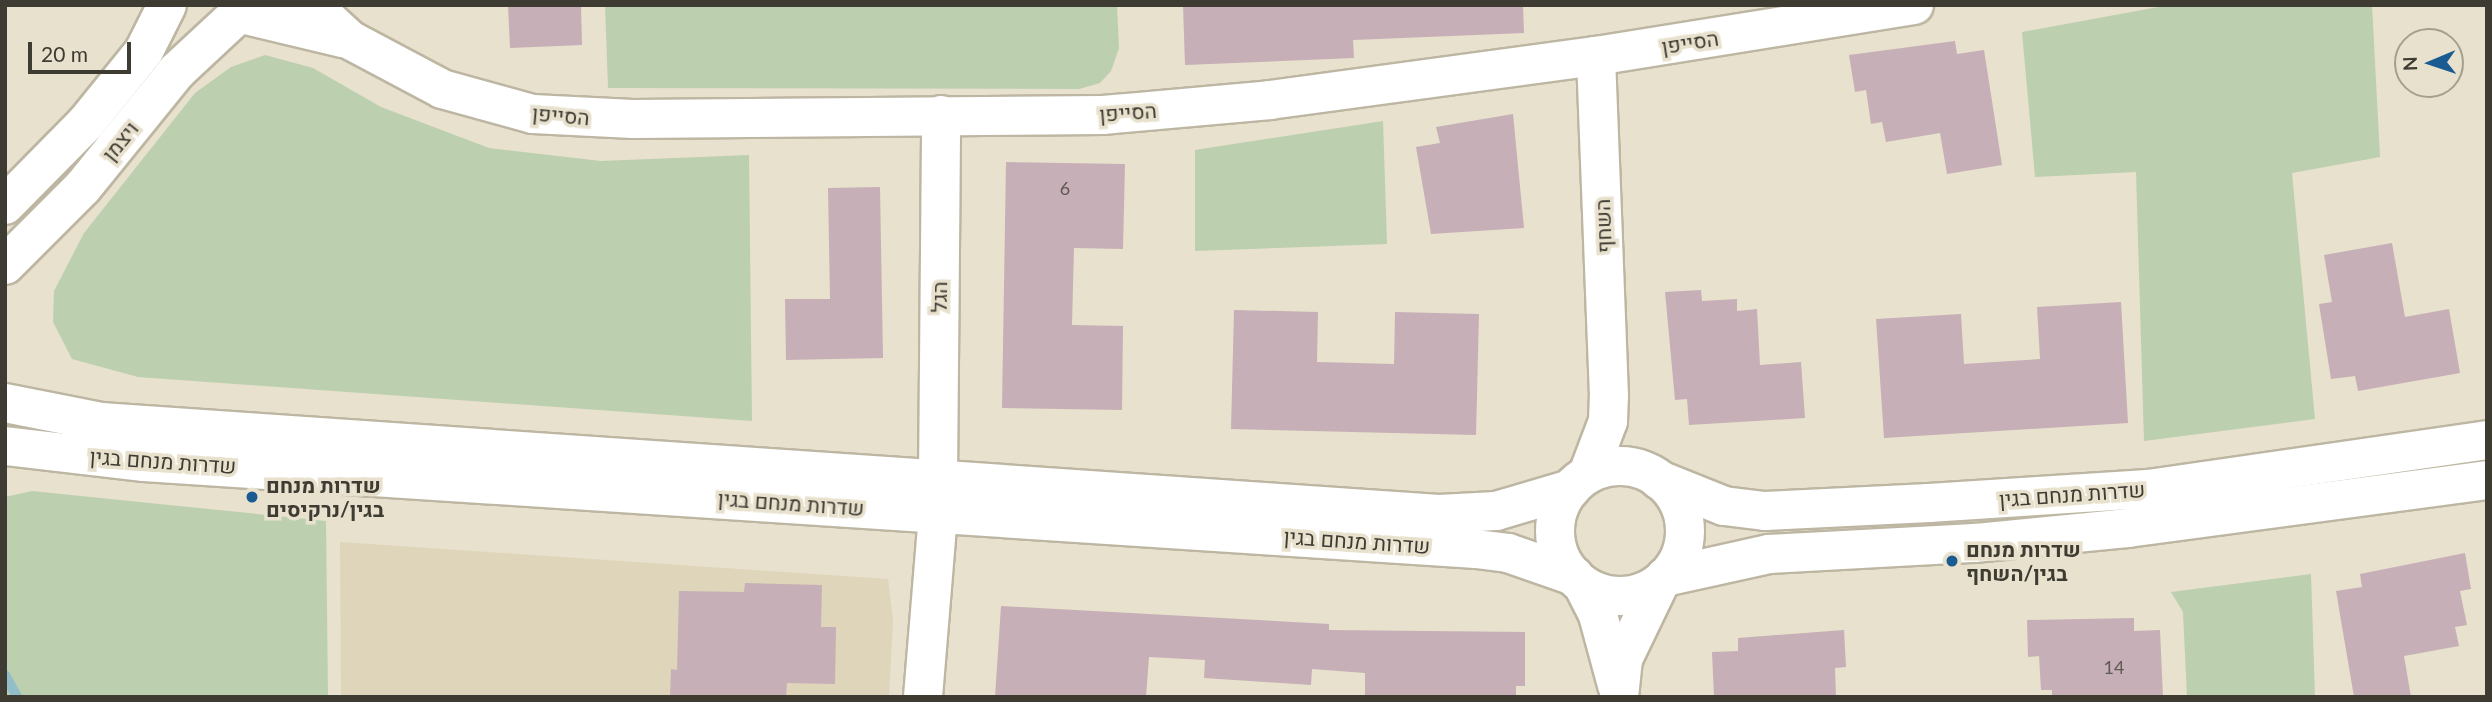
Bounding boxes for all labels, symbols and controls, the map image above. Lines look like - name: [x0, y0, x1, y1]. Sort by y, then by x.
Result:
- street label: הסייפן: [1660, 25, 1720, 59]
- scale bar: [32, 28, 135, 72]
- north arrow: [2394, 28, 2464, 98]
- text: 20 m: [41, 41, 88, 66]
- text: N: [2398, 56, 2421, 71]
- street label: הסייפן: [1098, 97, 1158, 127]
- street label: הסייפן: [531, 100, 591, 130]
- street label: ויצמן: [97, 116, 143, 166]
- house number: 6: [1060, 177, 1070, 199]
- street label: השחף: [1589, 198, 1617, 254]
- street label: הגל: [926, 281, 952, 313]
- street label: שדרות מנחם בגין: [89, 443, 237, 479]
- place label: שדרות מנחם בגין/נרקיסים: [266, 472, 384, 522]
- street label: שדרות מנחם בגין: [1998, 476, 2146, 512]
- street label: שדרות מנחם בגין: [717, 485, 865, 521]
- marker: שדרות מנחם בגין/נרקיסים: [244, 489, 260, 505]
- street label: שדרות מנחם בגין: [1283, 523, 1431, 559]
- place label: שדרות מנחם בגין/השחף: [1966, 536, 2081, 586]
- marker: שדרות מנחם בגין/השחף: [1944, 553, 1960, 569]
- house number: 14: [2104, 656, 2124, 678]

